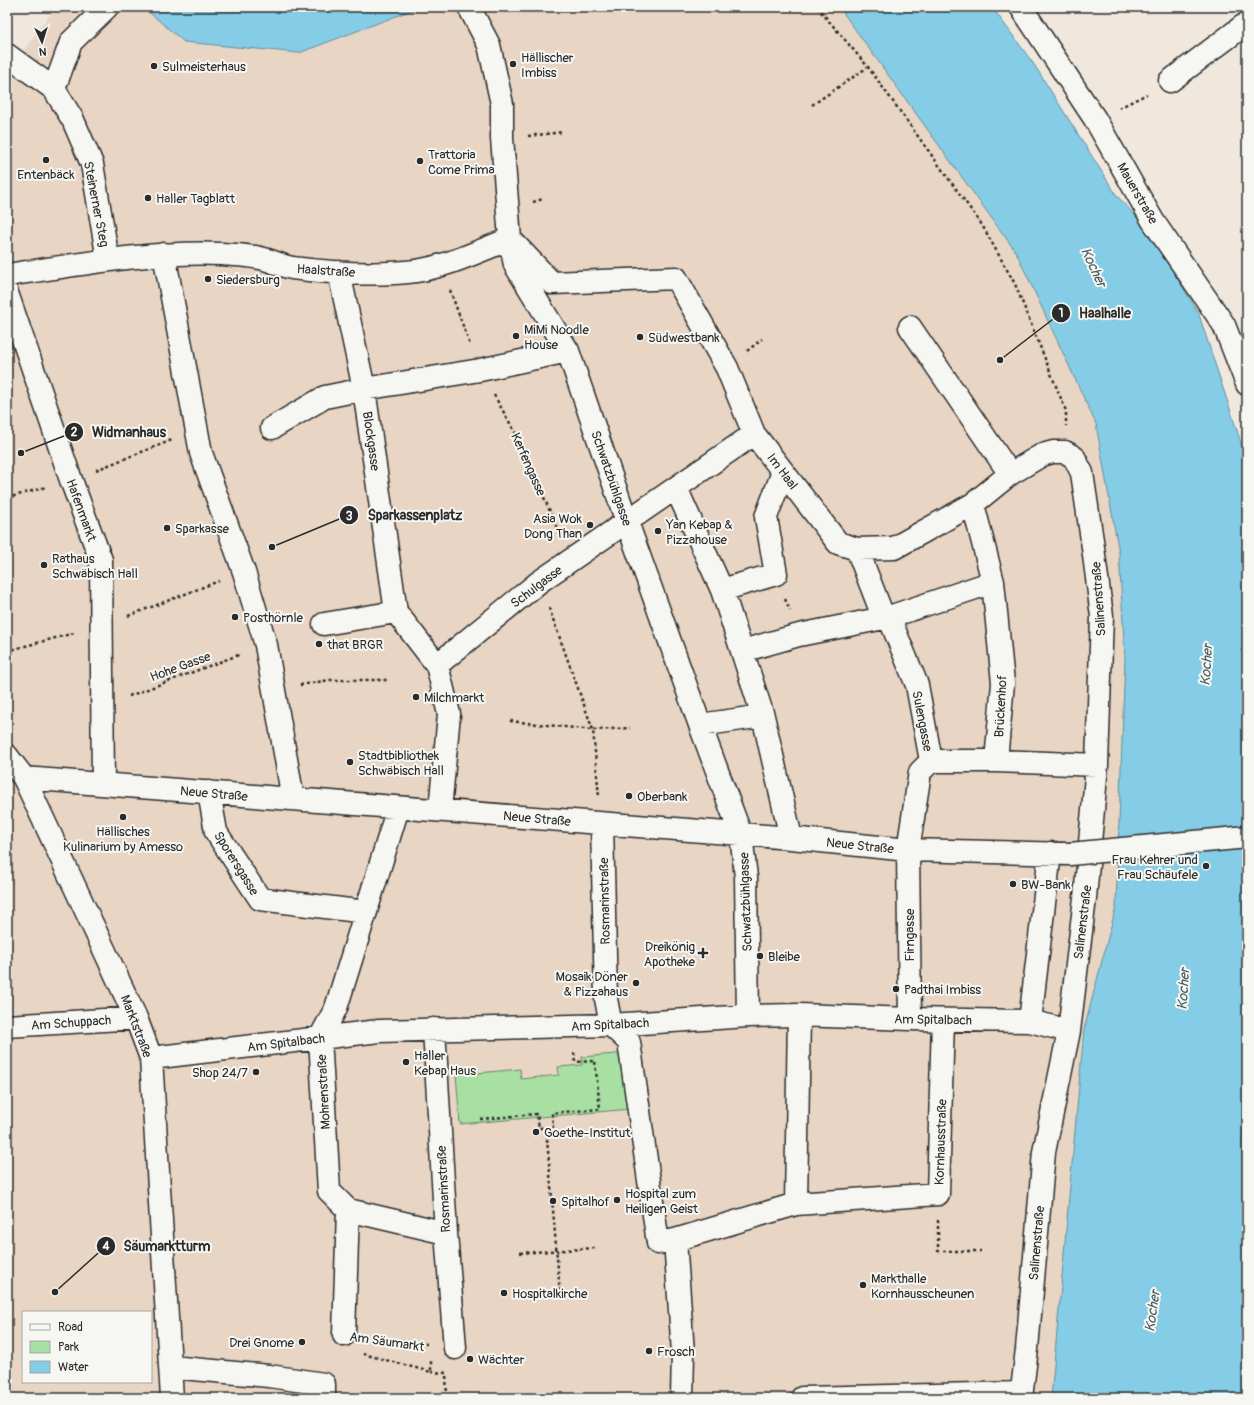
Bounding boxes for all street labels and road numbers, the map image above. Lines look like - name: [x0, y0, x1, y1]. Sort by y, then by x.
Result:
- street label: Steinerner Steg: [80, 160, 112, 249]
- street label: Mauerstraße: [1113, 160, 1161, 227]
- street label: Haalstraße: [296, 261, 356, 281]
- street label: Blockgasse: [359, 410, 383, 473]
- street label: Schwatzbühlgasse: [587, 429, 635, 529]
- street label: Kerfengasse: [507, 430, 549, 499]
- street label: Im Haal: [763, 450, 801, 493]
- street label: Hafenmarkt: [62, 477, 100, 544]
- street label: Salinenstraße: [1088, 561, 1110, 637]
- street label: Schulgasse: [508, 562, 566, 611]
- street label: Hohe Gasse: [148, 648, 213, 685]
- street label: Brückenhof: [991, 674, 1011, 738]
- street label: Sulengasse: [908, 690, 936, 753]
- street label: Neue Straße: [179, 783, 249, 805]
- street label: Neue Straße: [502, 808, 572, 830]
- street label: Sporersgasse: [210, 829, 262, 899]
- street label: Neue Straße: [825, 834, 895, 858]
- street label: Schwatzbühlgasse: [736, 851, 756, 952]
- street label: Rosmarinstraße: [596, 857, 614, 945]
- street label: Salinenstraße: [1070, 883, 1096, 960]
- street label: Firngasse: [902, 908, 918, 961]
- street label: Marktstraße: [117, 993, 156, 1061]
- street label: Am Spitalbach: [894, 1011, 972, 1029]
- street label: Am Schuppach: [30, 1012, 112, 1034]
- street label: Am Spitalbach: [571, 1015, 649, 1035]
- street label: Am Spitalbach: [246, 1030, 326, 1056]
- street label: Mohrenstraße: [314, 1053, 334, 1130]
- street label: Kornhausstraße: [931, 1098, 951, 1185]
- street label: Rosmarinstraße: [434, 1144, 454, 1233]
- street label: Salinenstraße: [1026, 1205, 1048, 1281]
- street label: Am Säumarkt: [348, 1329, 426, 1355]

